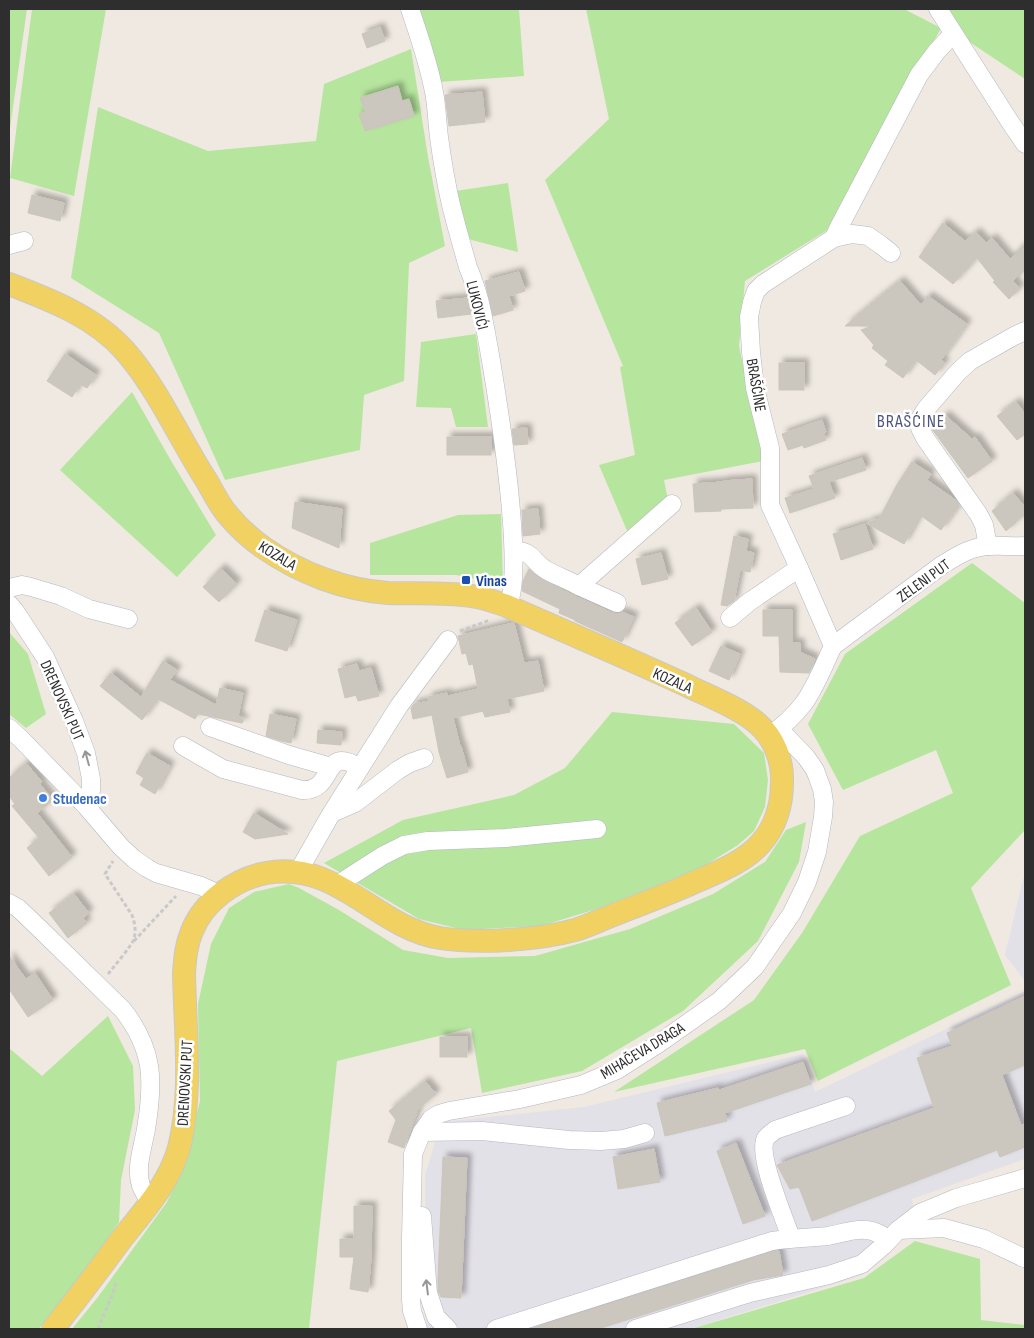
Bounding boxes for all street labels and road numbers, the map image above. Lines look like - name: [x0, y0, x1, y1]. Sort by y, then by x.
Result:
- street label: LUKOVIĆI: [461, 279, 492, 332]
- street label: BRAŠĆINE: [741, 357, 770, 413]
- street label: KOZALA: [255, 537, 300, 575]
- street label: ZELENI PUT: [894, 555, 954, 607]
- street label: DRENOVSKI PUT: [35, 657, 88, 744]
- street label: KOZALA: [650, 664, 695, 698]
- street label: MIHAČEVA DRAGA: [597, 1019, 688, 1084]
- street label: DRENOVSKI PUT: [174, 1039, 197, 1127]

